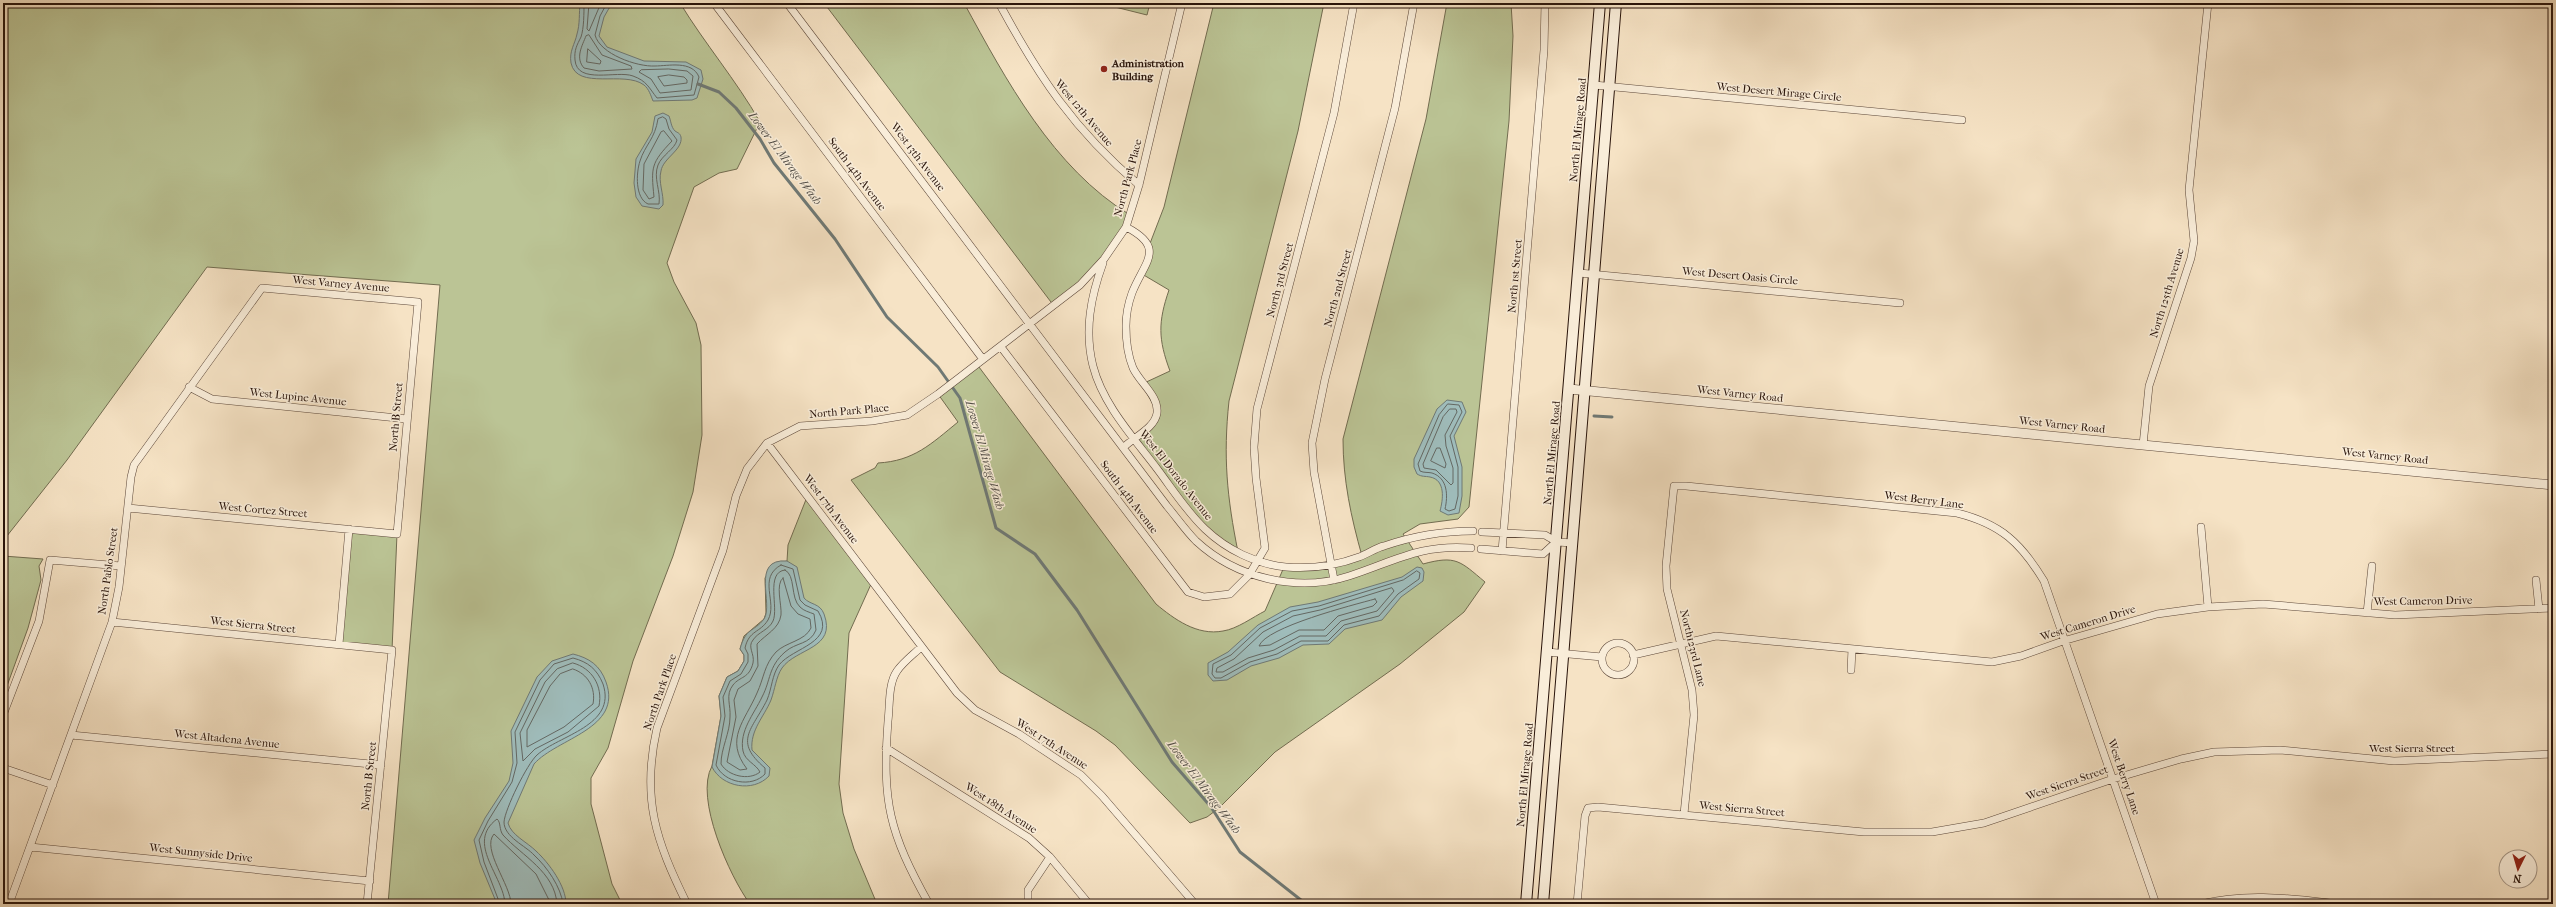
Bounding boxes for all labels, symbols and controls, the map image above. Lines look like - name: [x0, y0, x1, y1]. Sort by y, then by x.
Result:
- place label: Administration Building: [1111, 57, 1185, 83]
- marker: Administration Building: [1099, 64, 1109, 74]
- street label: West 12th Avenue: [1052, 76, 1116, 150]
- street label: North El Mirage Road: [1567, 77, 1589, 182]
- street label: West Desert Mirage Circle: [1715, 80, 1843, 104]
- water label: Lower El Mirage Wash: [745, 108, 825, 207]
- street label: West 13th Avenue: [887, 119, 948, 194]
- street label: South 14th Avenue: [825, 135, 889, 214]
- street label: North Park Place: [1111, 137, 1145, 218]
- street label: North 1st Street: [1505, 238, 1525, 314]
- street label: North 3rd Street: [1264, 241, 1296, 319]
- street label: North 125th Avenue: [2147, 246, 2187, 339]
- street label: North 2nd Street: [1321, 248, 1355, 328]
- street label: West Desert Oasis Circle: [1681, 264, 1799, 288]
- street label: West Varney Avenue: [291, 273, 391, 295]
- street label: North B Street: [387, 382, 406, 452]
- street label: West Varney Road: [1695, 383, 1785, 405]
- street label: West Lupine Avenue: [248, 385, 348, 409]
- water label: Lower El Mirage Wash: [962, 398, 1007, 511]
- street label: North El Mirage Road: [1541, 400, 1563, 505]
- street label: North Park Place: [809, 401, 890, 421]
- street label: West Varney Road: [2017, 414, 2107, 436]
- street label: West El Dorado Avenue: [1136, 426, 1216, 523]
- street label: West Varney Road: [2340, 445, 2430, 467]
- street label: South 14th Avenue: [1097, 458, 1161, 537]
- street label: West 17th Avenue: [800, 471, 862, 547]
- street label: West Berry Lane: [1883, 489, 1965, 511]
- street label: West Cortez Street: [217, 500, 308, 520]
- street label: North Pablo Street: [95, 526, 121, 616]
- street label: West Cameron Drive: [2373, 594, 2473, 608]
- street label: West Cameron Drive: [2038, 602, 2138, 644]
- street label: North123rd Lane: [1677, 608, 1709, 688]
- street label: West Sierra Street: [209, 614, 296, 636]
- street label: North Park Place: [641, 651, 679, 732]
- street label: West 17th Avenue: [1013, 715, 1091, 772]
- street label: North El Mirage Road: [1514, 722, 1536, 827]
- street label: West Altadena Avenue: [173, 727, 281, 751]
- street label: West Berry Lane: [2105, 736, 2143, 817]
- water label: Lower El Mirage Wash: [1164, 737, 1244, 836]
- street label: North B Street: [359, 741, 379, 811]
- street label: West Sierra Street: [2368, 742, 2455, 755]
- street label: West Sierra Street: [2023, 763, 2110, 803]
- street label: West 18th Avenue: [962, 779, 1040, 836]
- street label: West Sierra Street: [1698, 799, 1785, 819]
- street label: West Sunnyside Drive: [148, 841, 254, 865]
- north arrow: [2498, 849, 2538, 889]
- text: N: [2512, 872, 2522, 885]

